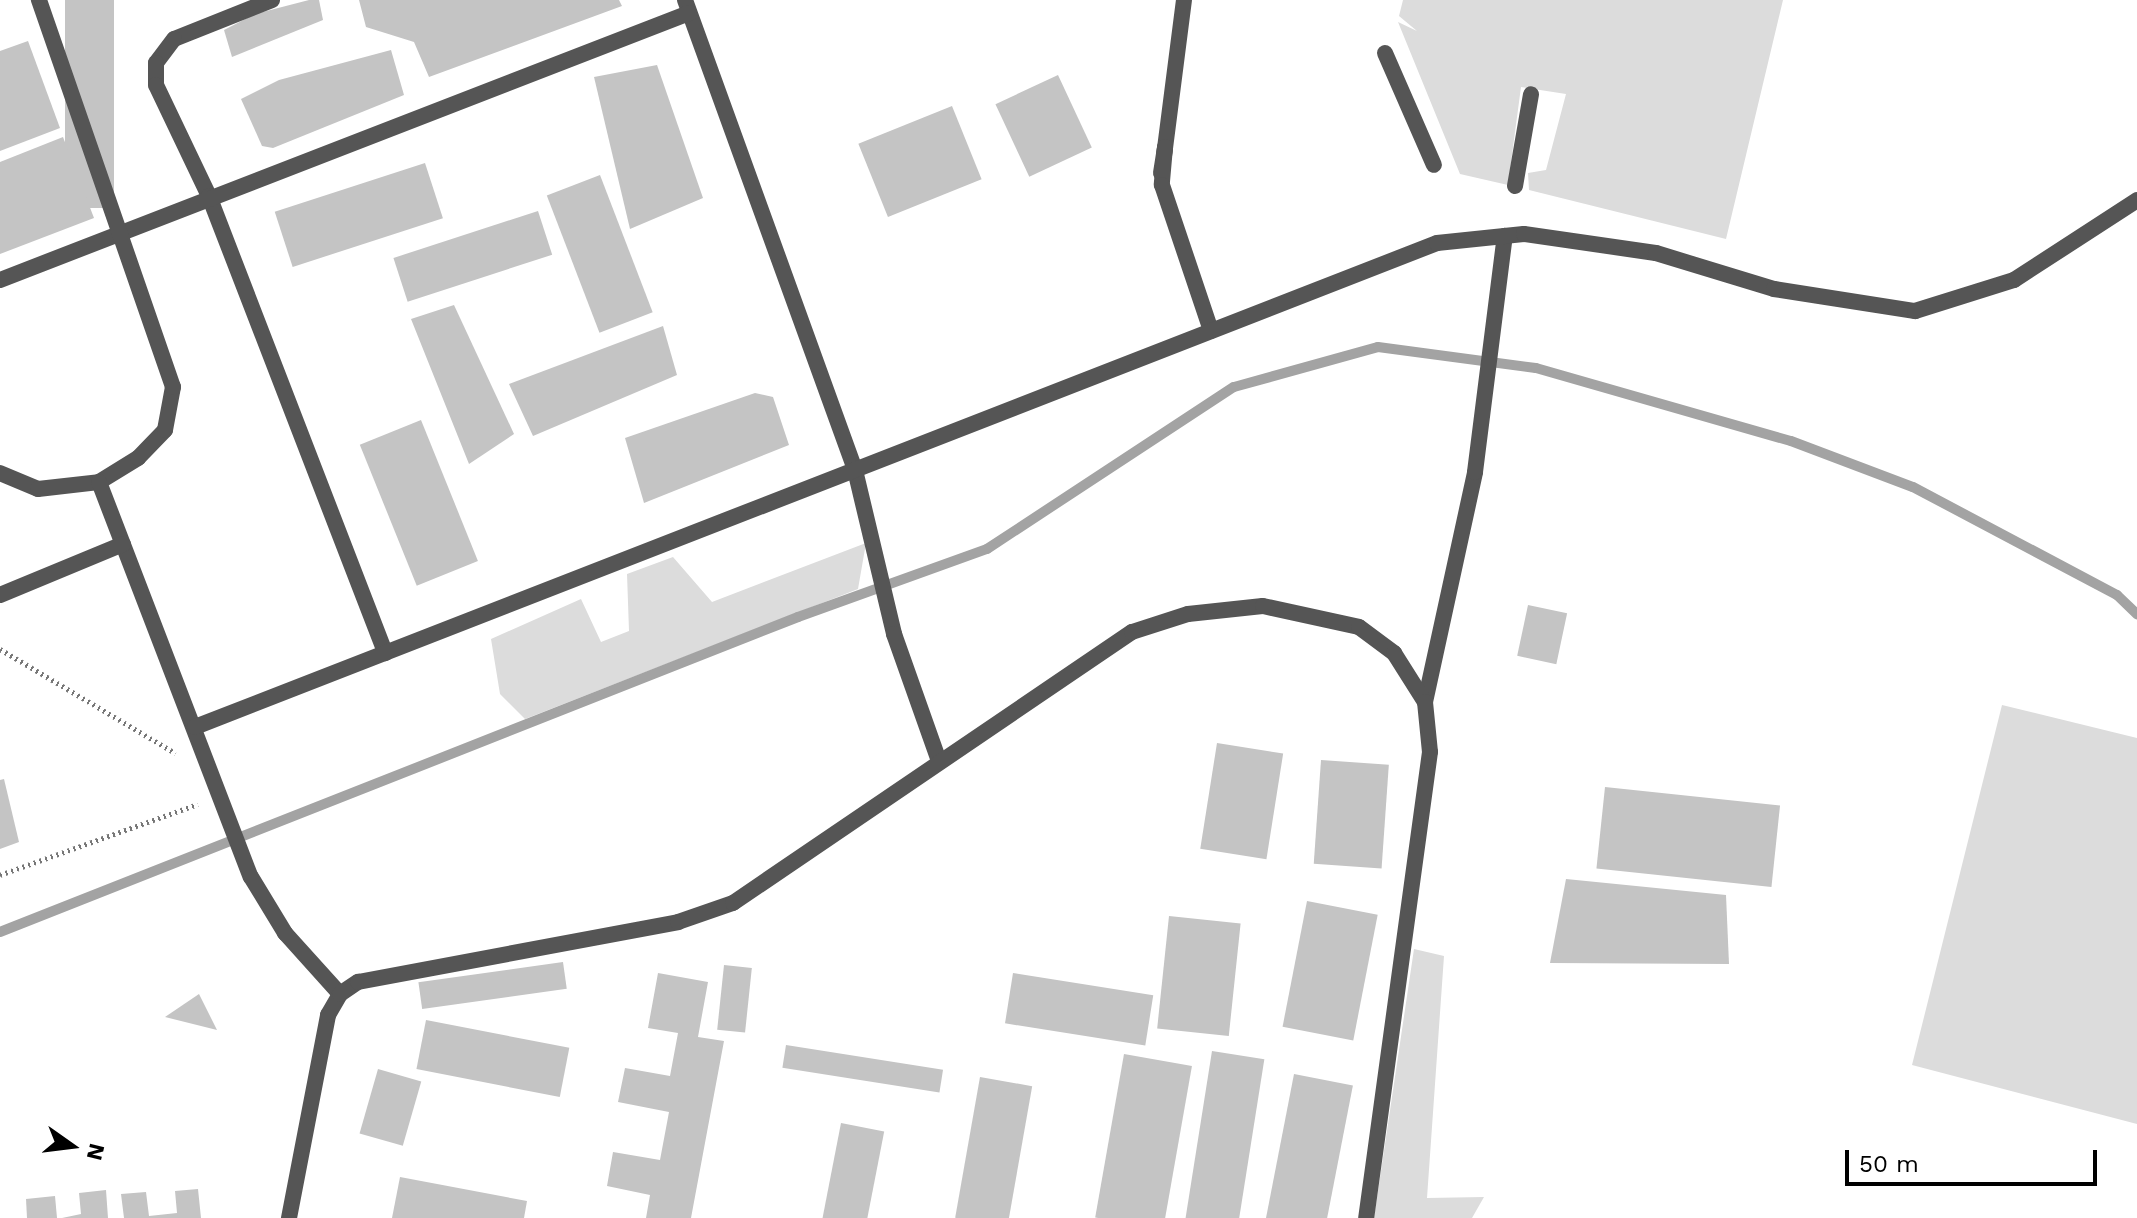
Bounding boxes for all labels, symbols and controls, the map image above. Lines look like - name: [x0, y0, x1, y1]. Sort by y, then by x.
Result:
- north arrow: [32, 1106, 112, 1186]
- scale bar: [1849, 1134, 2101, 1184]
- text: N: [82, 1141, 110, 1163]
- text: 50 m: [1859, 1150, 1919, 1178]

